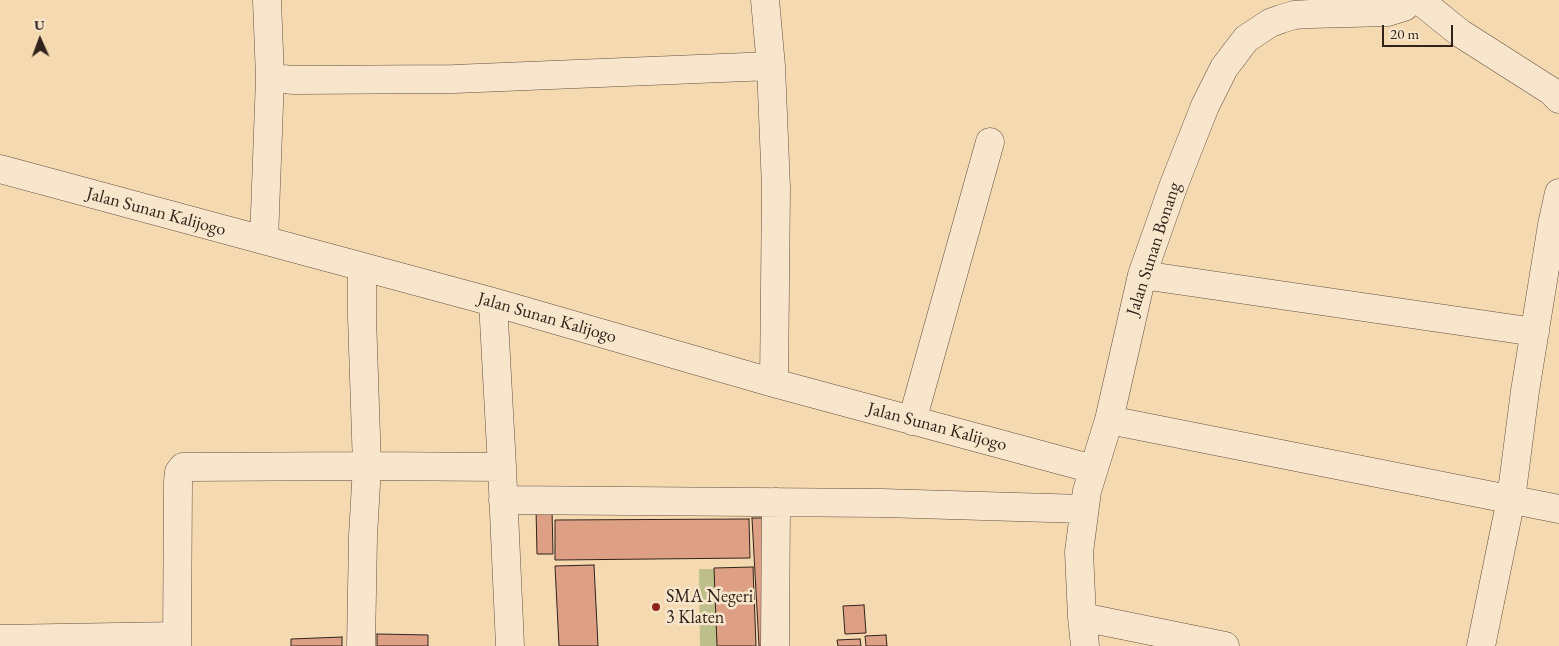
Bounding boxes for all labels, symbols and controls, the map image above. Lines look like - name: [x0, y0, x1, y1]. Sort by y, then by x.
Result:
- north arrow: [15, 15, 65, 65]
- scale bar: [1384, 15, 1455, 47]
- text: U: [34, 16, 45, 34]
- text: 20 m: [1390, 24, 1419, 43]
- street label: Jalan Sunan Bonang: [1122, 180, 1186, 318]
- street label: Jalan Sunan Kalijogo: [84, 183, 228, 241]
- street label: Jalan Sunan Kalijogo: [475, 288, 619, 348]
- street label: Jalan Sunan Kalijogo: [865, 398, 1009, 456]
- place label: SMA Negeri 3 Klaten: [666, 586, 753, 628]
- marker: SMA Negeri 3 Klaten: [650, 601, 662, 613]

